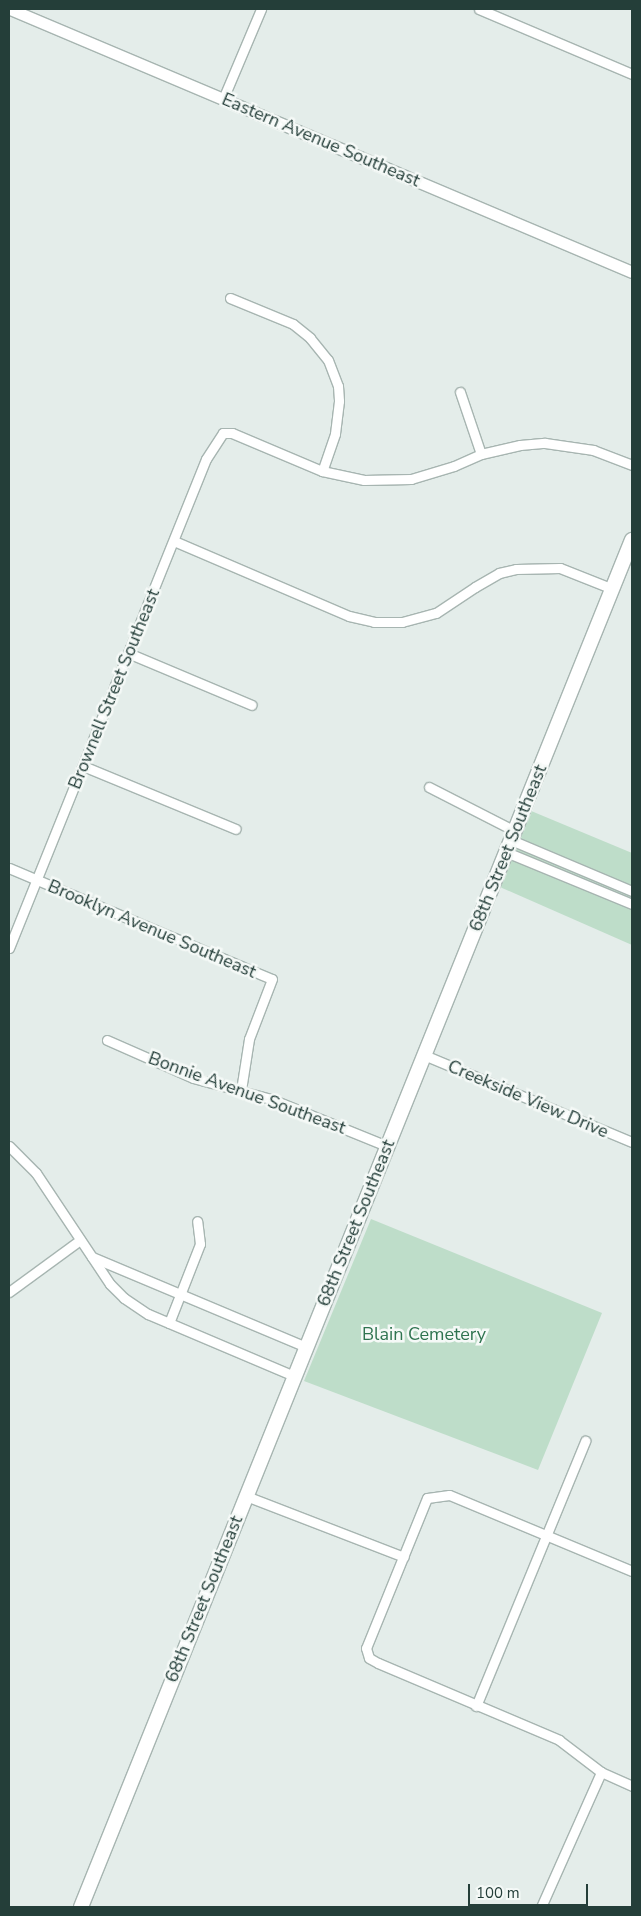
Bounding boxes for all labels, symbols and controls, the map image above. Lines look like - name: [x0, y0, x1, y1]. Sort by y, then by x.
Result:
- street label: Eastern Avenue Southeast: [219, 88, 423, 192]
- street label: Brownell Street Southeast: [64, 586, 164, 792]
- street label: 68th Street Southeast: [465, 761, 551, 935]
- street label: Brooklyn Avenue Southeast: [45, 875, 259, 983]
- street label: Bonnie Avenue Southeast: [145, 1047, 349, 1139]
- street label: Creekside View Drive: [444, 1055, 612, 1143]
- street label: 68th Street Southeast: [313, 1136, 399, 1310]
- park label: Blain Cemetery: [362, 1323, 486, 1345]
- street label: 68th Street Southeast: [161, 1512, 247, 1686]
- scale bar: [471, 1874, 591, 1906]
- text: 100 m: [476, 1883, 520, 1903]

